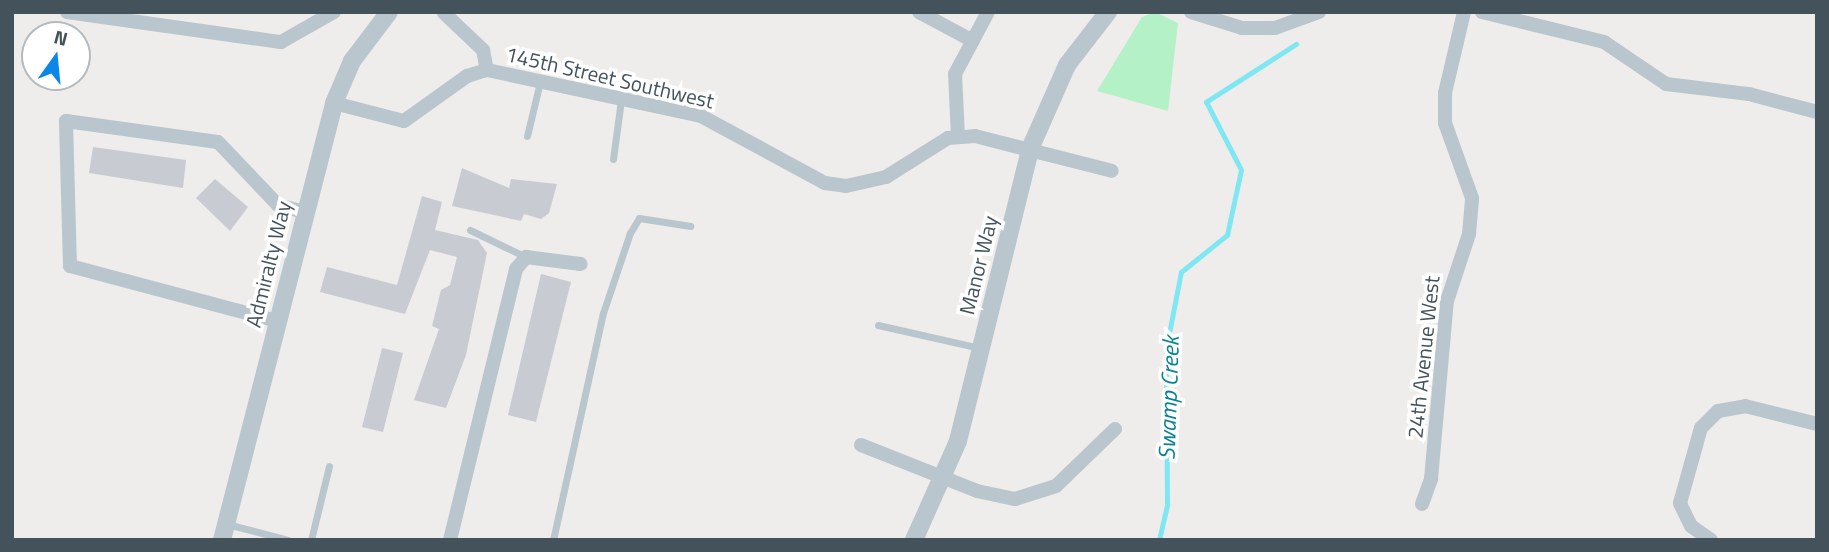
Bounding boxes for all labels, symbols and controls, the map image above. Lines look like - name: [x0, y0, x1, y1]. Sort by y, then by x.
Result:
- north arrow: [21, 21, 91, 91]
- text: N: [51, 21, 71, 53]
- street label: 145th Street Southwest: [503, 41, 717, 113]
- street label: Admiralty Way: [240, 198, 296, 330]
- street label: Manor Way: [954, 213, 1002, 317]
- street label: 24th Avenue West: [1402, 275, 1444, 439]
- water label: Swamp Creek: [1153, 336, 1185, 460]

